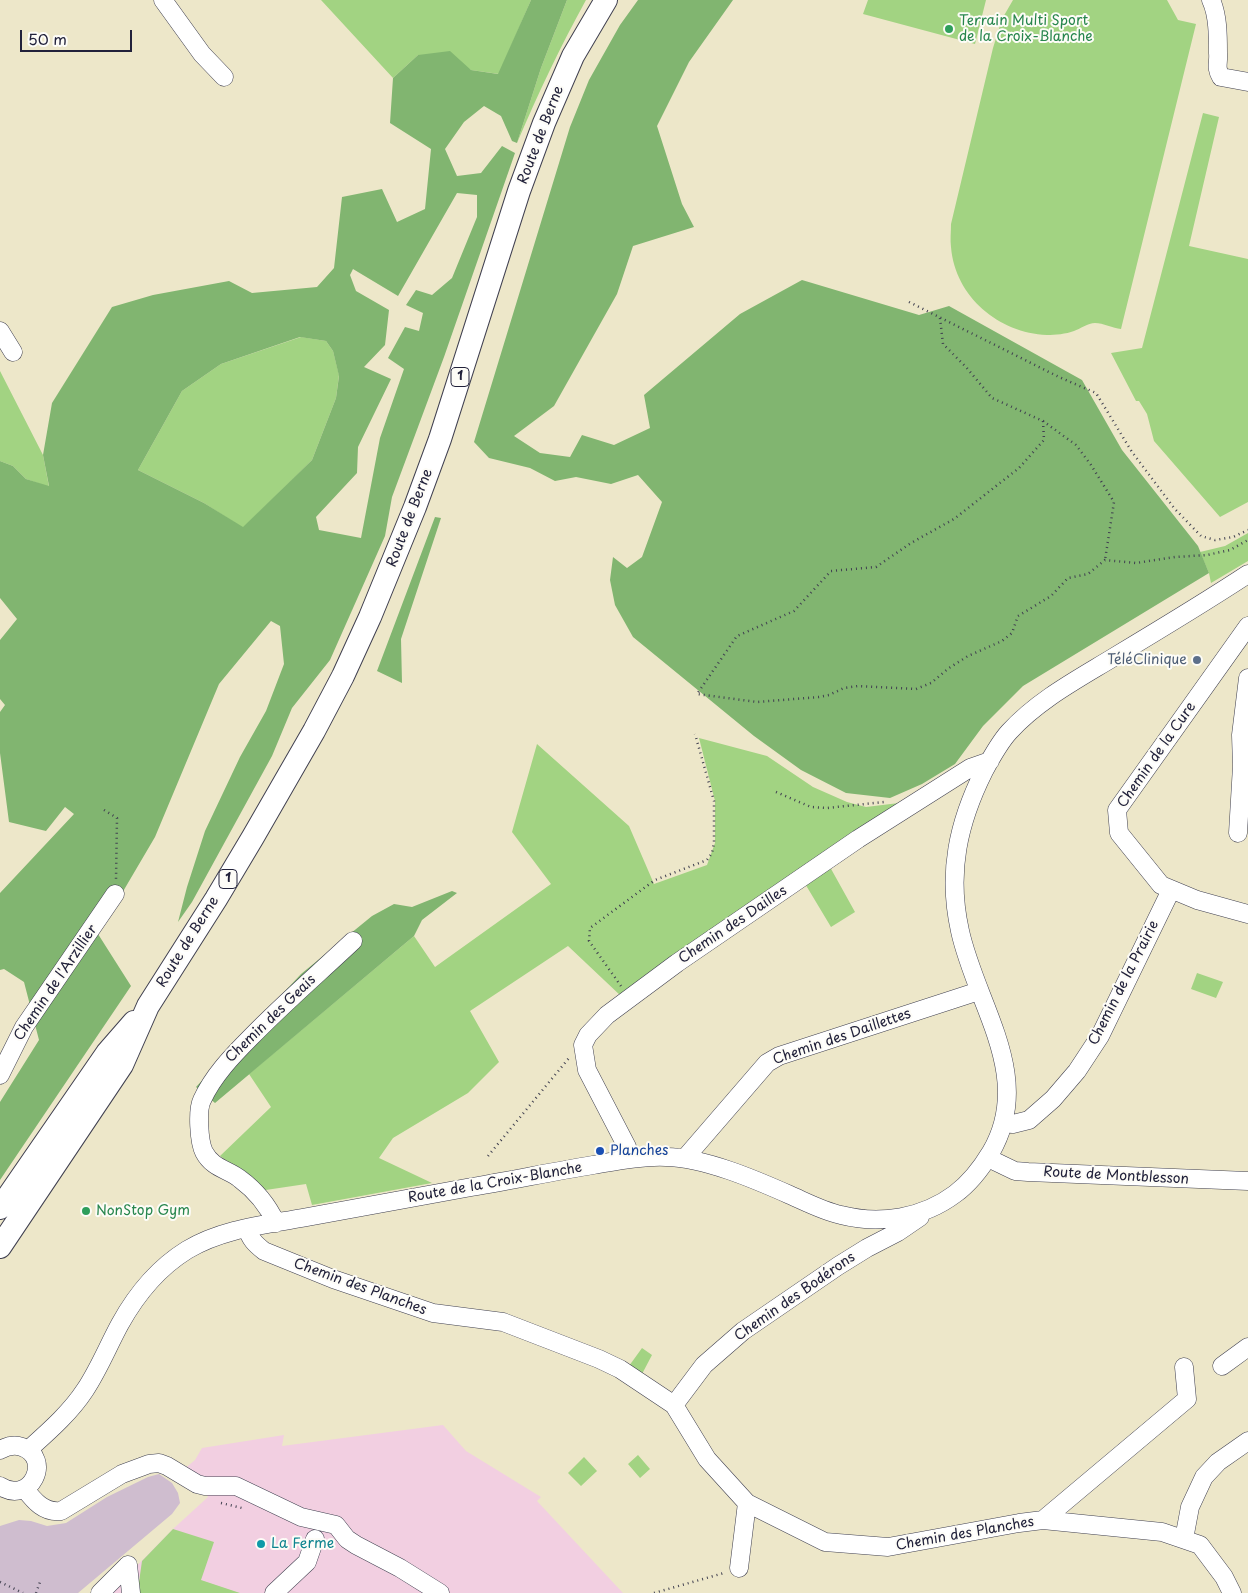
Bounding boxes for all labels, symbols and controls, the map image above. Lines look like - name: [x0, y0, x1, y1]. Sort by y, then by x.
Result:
- place label: Terrain Multi Sport de la Croix-Blanche: [959, 13, 1093, 46]
- scale bar: [22, 20, 135, 52]
- marker: Terrain Multi Sport de la Croix-Blanche: [943, 23, 955, 35]
- text: 50 m: [28, 27, 67, 50]
- street label: Route de Berne: [515, 83, 567, 187]
- road number: 1: [451, 368, 469, 387]
- street label: Route de Berne: [384, 466, 436, 570]
- place label: TéléClinique: [1107, 652, 1187, 668]
- marker: TéléClinique: [1191, 654, 1203, 666]
- street label: Chemin de la Cure: [1114, 699, 1200, 811]
- road number: 1: [219, 870, 237, 889]
- street label: Chemin des Dailles: [676, 883, 790, 967]
- street label: Route de Berne: [153, 893, 223, 991]
- street label: Chemin de la Prairie: [1085, 918, 1163, 1048]
- street label: Chemin de l'Arzillier: [11, 922, 101, 1044]
- street label: Chemin des Geais: [222, 972, 320, 1066]
- street label: Chemin des Daillettes: [771, 1005, 913, 1069]
- place label: Planches: [610, 1143, 668, 1159]
- marker: Planches: [594, 1145, 606, 1157]
- street label: Route de la Croix-Blanche: [407, 1159, 583, 1207]
- street label: Route de Montblesson: [1043, 1164, 1189, 1188]
- place label: NonStop Gym: [96, 1203, 190, 1219]
- marker: NonStop Gym: [80, 1205, 92, 1217]
- street label: Chemin des Bodérons: [731, 1249, 859, 1345]
- street label: Chemin des Planches: [291, 1255, 429, 1319]
- street label: Chemin des Planches: [895, 1514, 1035, 1554]
- place label: La Ferme: [271, 1536, 334, 1552]
- marker: La Ferme: [255, 1538, 267, 1550]

